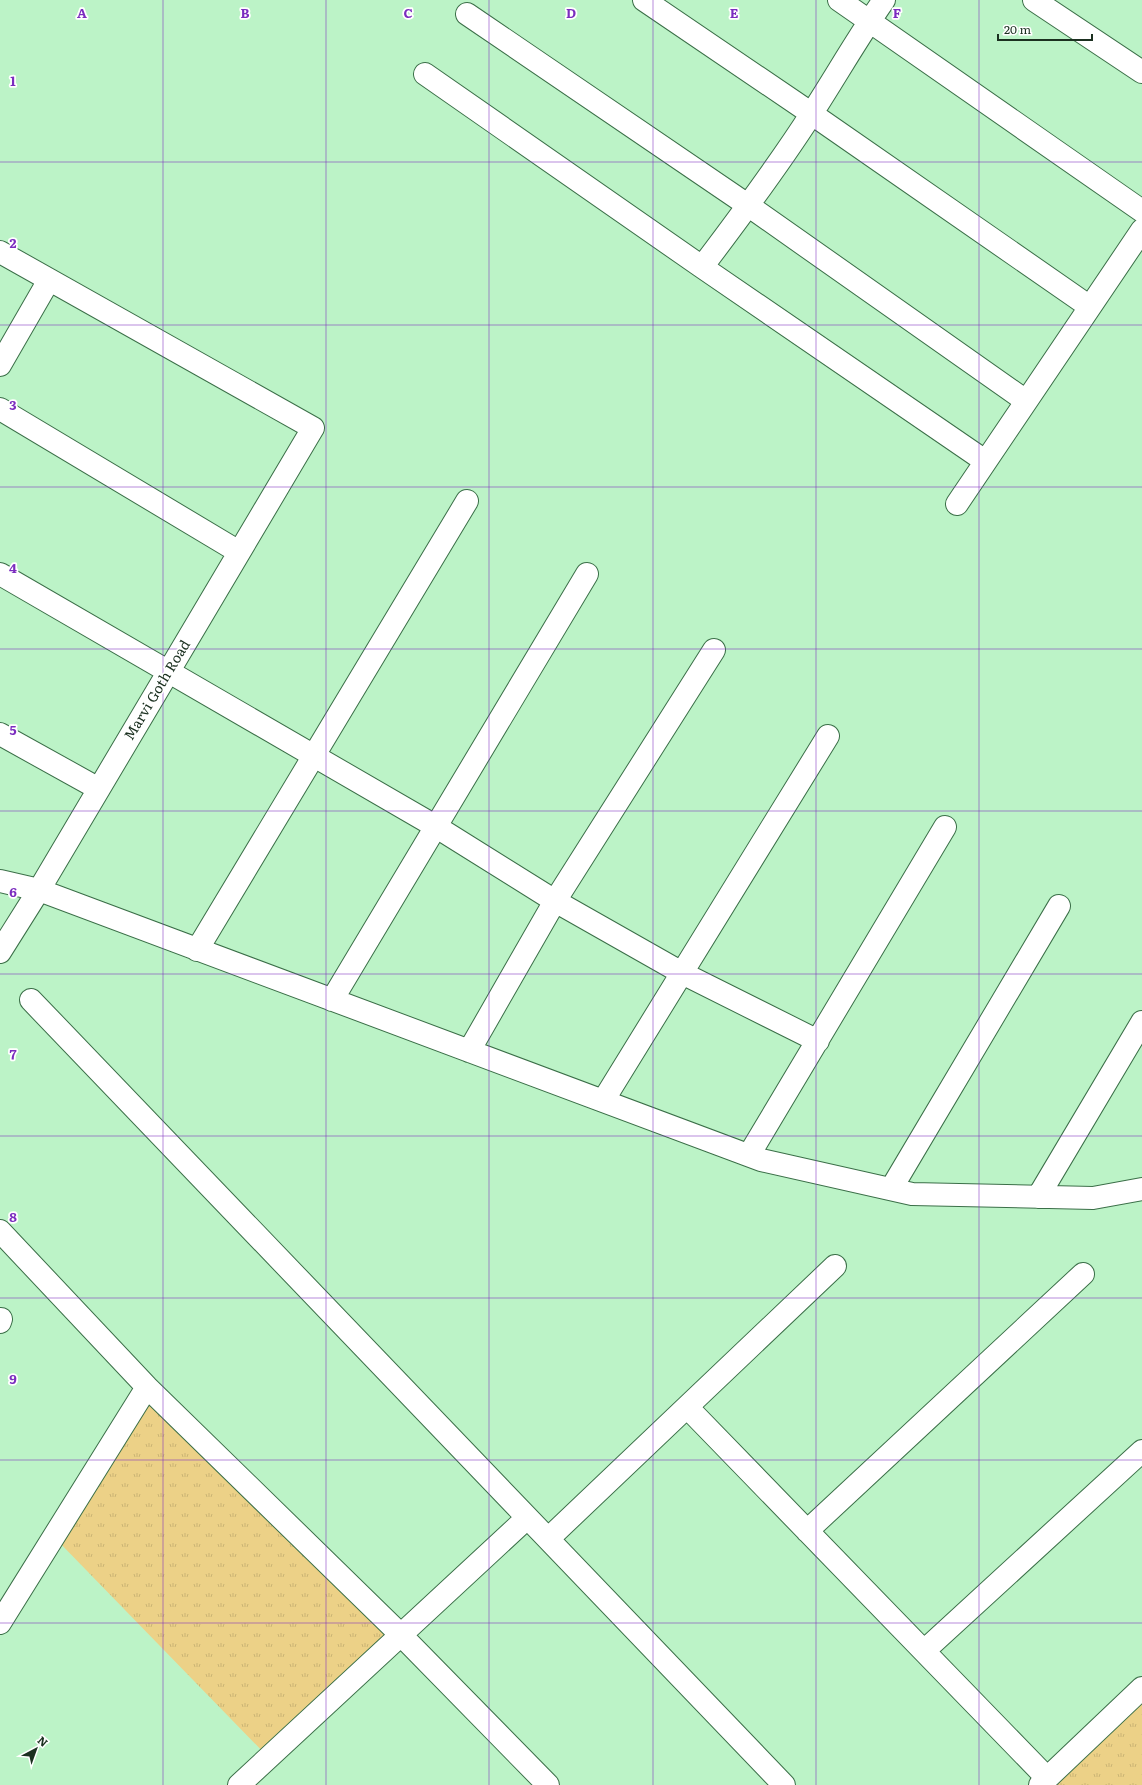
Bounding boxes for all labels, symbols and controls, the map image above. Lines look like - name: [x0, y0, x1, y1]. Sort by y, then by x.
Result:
- text: A: [77, 3, 87, 22]
- text: B: [241, 3, 250, 22]
- text: C: [403, 3, 413, 22]
- text: D: [566, 3, 576, 22]
- text: E: [730, 3, 739, 22]
- text: F: [893, 3, 901, 22]
- scale bar: [998, 16, 1092, 42]
- text: 20 m: [1004, 20, 1031, 38]
- text: 1: [10, 71, 16, 90]
- text: 2: [10, 233, 17, 252]
- text: 3: [9, 395, 17, 414]
- text: 4: [9, 558, 17, 577]
- street label: Marvi Goth Road: [118, 635, 194, 743]
- text: 5: [9, 720, 17, 739]
- text: 6: [9, 882, 17, 901]
- text: 7: [9, 1044, 17, 1063]
- text: 8: [9, 1207, 17, 1226]
- text: 9: [9, 1369, 17, 1388]
- north arrow: [16, 1729, 56, 1769]
- text: N: [34, 1732, 52, 1750]

